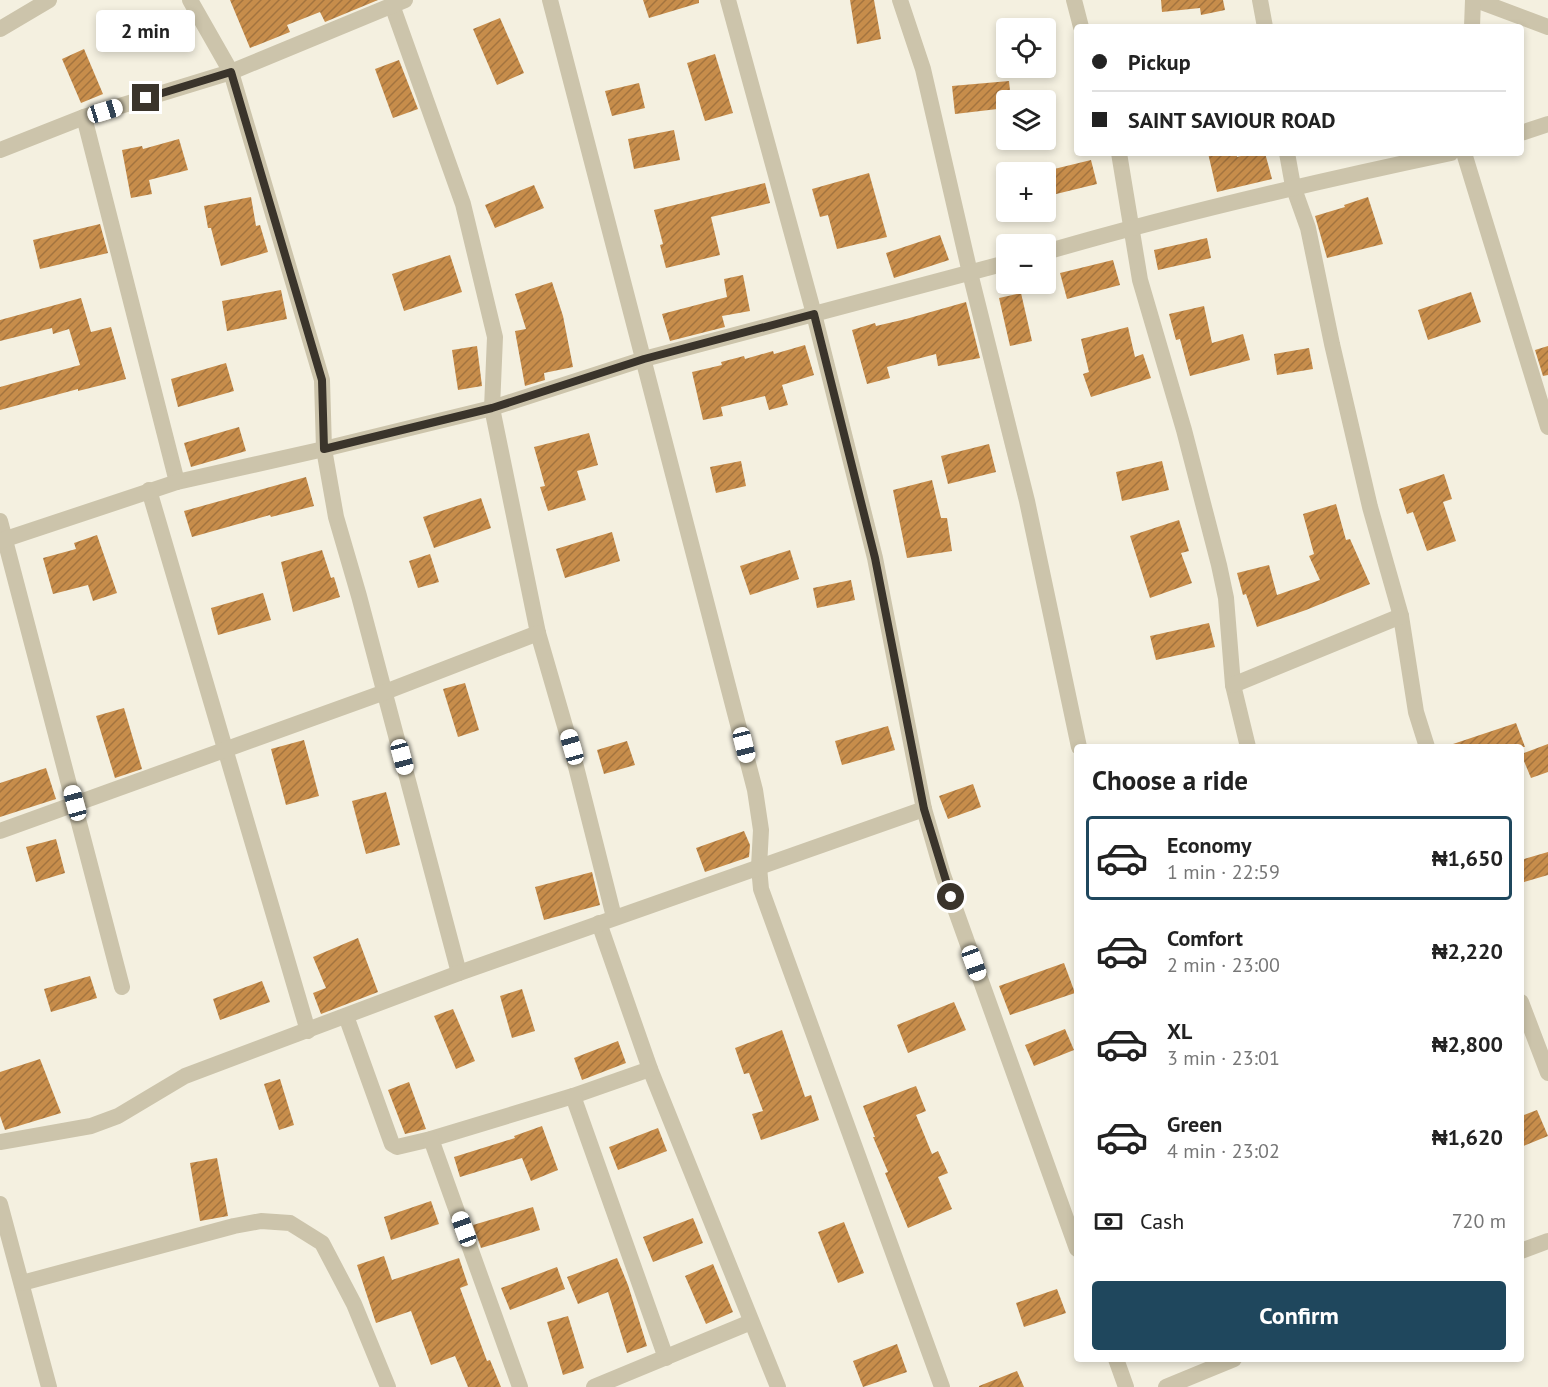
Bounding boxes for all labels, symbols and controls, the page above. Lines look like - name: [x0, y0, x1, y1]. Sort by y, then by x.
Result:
- callout: 2 min: [96, 11, 195, 53]
- text: 2 min: [121, 18, 170, 44]
- map controls: [996, 18, 1056, 294]
- button: locate: [996, 18, 1056, 78]
- text: Pickup: [1128, 48, 1191, 76]
- route end: [132, 84, 159, 111]
- button: layers: [996, 90, 1056, 150]
- car: [85, 97, 125, 125]
- text: SAINT SAVIOUR ROAD: [1128, 106, 1335, 134]
- button: +: [996, 162, 1056, 222]
- button: −: [996, 234, 1056, 294]
- car: [731, 725, 757, 765]
- car: [558, 727, 586, 767]
- car: [389, 737, 415, 777]
- text: Choose a ride: [1092, 763, 1248, 797]
- car: [62, 783, 88, 823]
- icon: car: [1095, 831, 1149, 885]
- text: Economy: [1167, 831, 1251, 859]
- text: ₦1,650: [1432, 844, 1503, 872]
- text: 1 min · 22:59: [1167, 859, 1280, 885]
- route start: [937, 883, 964, 910]
- icon: car: [1095, 924, 1149, 978]
- text: Comfort: [1167, 924, 1243, 952]
- text: ₦2,220: [1432, 937, 1503, 965]
- car: [959, 943, 989, 983]
- text: 2 min · 23:00: [1167, 952, 1280, 978]
- icon: car: [1095, 1017, 1149, 1071]
- text: XL: [1167, 1017, 1192, 1045]
- text: ₦2,800: [1432, 1030, 1503, 1058]
- text: 3 min · 23:01: [1167, 1045, 1280, 1071]
- icon: car: [1095, 1110, 1149, 1164]
- text: Green: [1167, 1110, 1222, 1138]
- text: ₦1,620: [1432, 1123, 1503, 1151]
- text: 4 min · 23:02: [1167, 1138, 1280, 1164]
- icon: cash: [1092, 1205, 1125, 1238]
- text: Cash: [1140, 1207, 1184, 1235]
- text: 720 m: [1452, 1208, 1506, 1234]
- car: [449, 1209, 479, 1249]
- button: Confirm: [1092, 1281, 1506, 1350]

